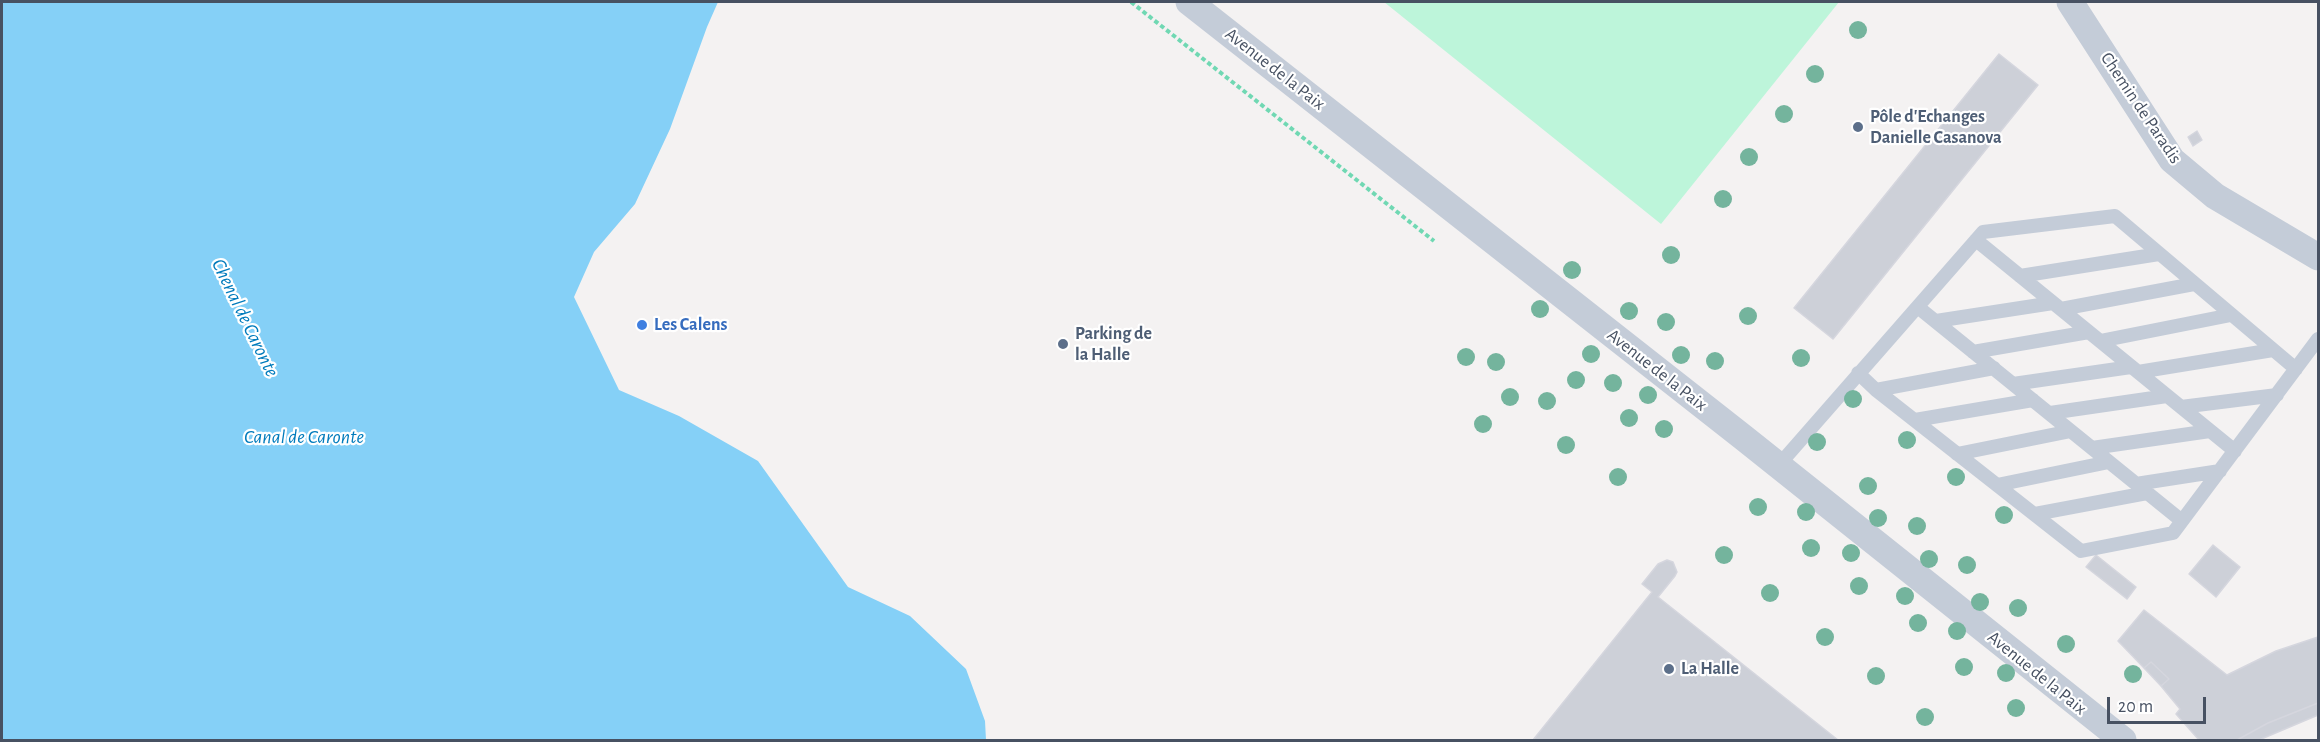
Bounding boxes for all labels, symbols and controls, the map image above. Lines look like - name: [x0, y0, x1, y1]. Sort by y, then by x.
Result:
- street label: Avenue de la Paix: [1221, 23, 1329, 115]
- street label: Chemin de Paradis: [2096, 48, 2186, 168]
- place label: Pôle d'Echanges Danielle Casanova: [1870, 106, 2002, 148]
- marker: Pôle d'Echanges Danielle Casanova: [1851, 120, 1865, 134]
- water label: Chenal de Caronte: [206, 255, 284, 381]
- place label: Les Calens: [654, 314, 727, 336]
- marker: Les Calens: [635, 318, 649, 332]
- place label: Parking de la Halle: [1075, 323, 1152, 366]
- street label: Avenue de la Paix: [1603, 324, 1711, 416]
- marker: Parking de la Halle: [1056, 337, 1070, 351]
- water label: Canal de Caronte: [244, 425, 364, 449]
- street label: Avenue de la Paix: [1983, 626, 2091, 720]
- place label: La Halle: [1681, 658, 1739, 680]
- marker: La Halle: [1662, 662, 1676, 676]
- scale bar: [2110, 685, 2209, 723]
- text: 20 m: [2118, 698, 2153, 716]

